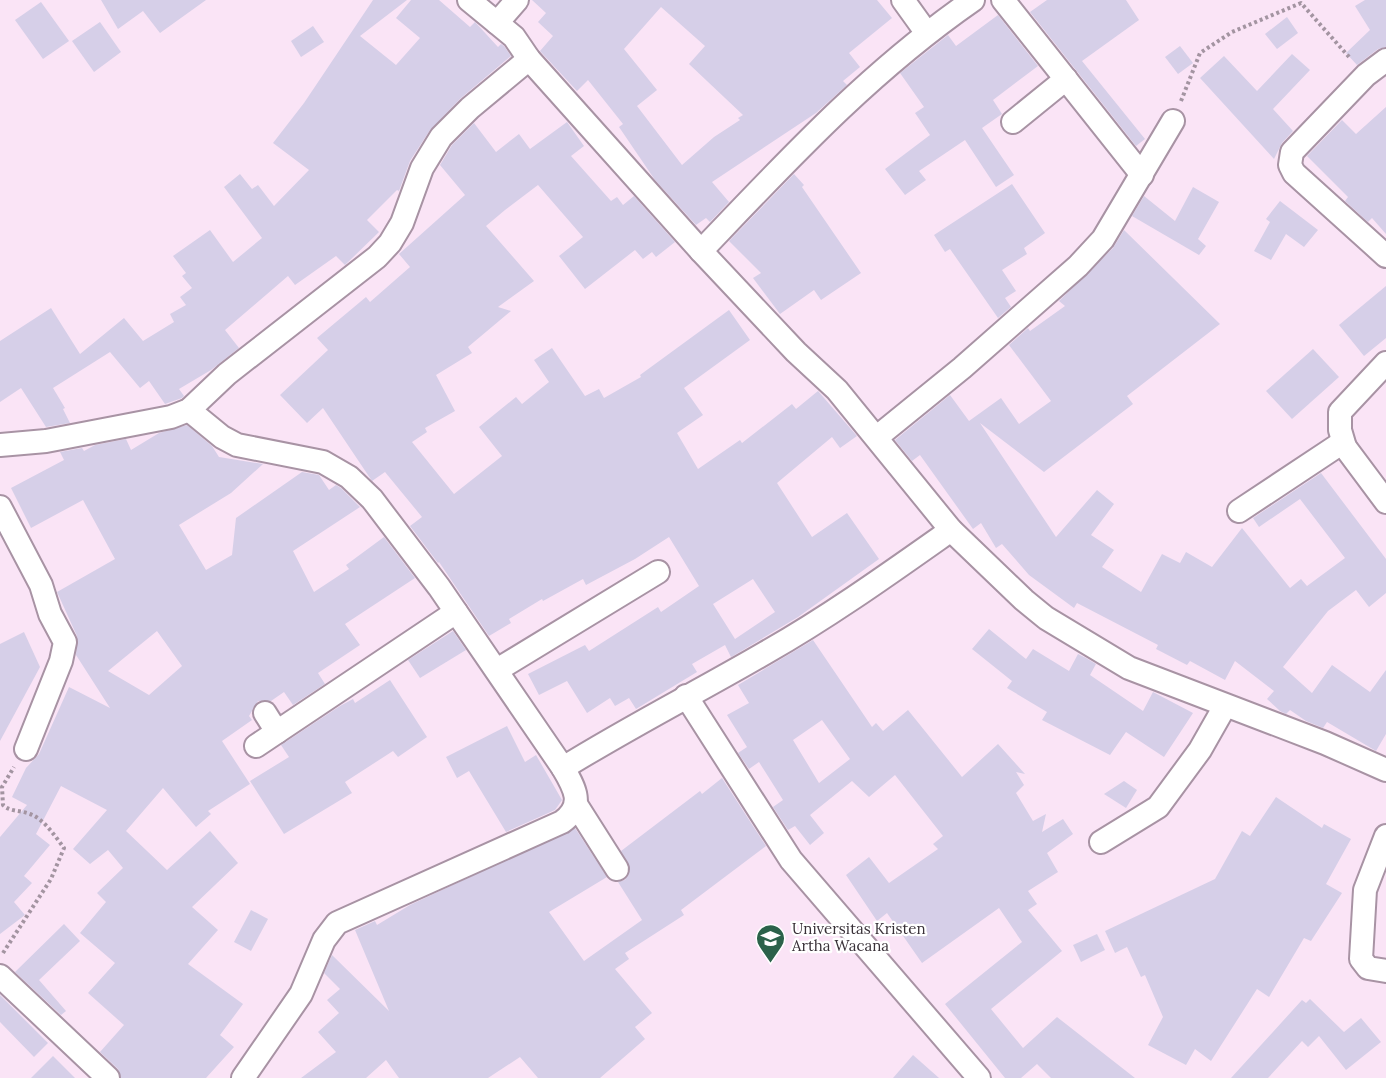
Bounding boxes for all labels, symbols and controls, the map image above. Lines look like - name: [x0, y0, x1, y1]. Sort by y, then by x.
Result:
- place label: Universitas Kristen Artha Wacana: [791, 919, 926, 955]
- school or university icon: Universitas Kristen Artha Wacana: [755, 922, 787, 964]

